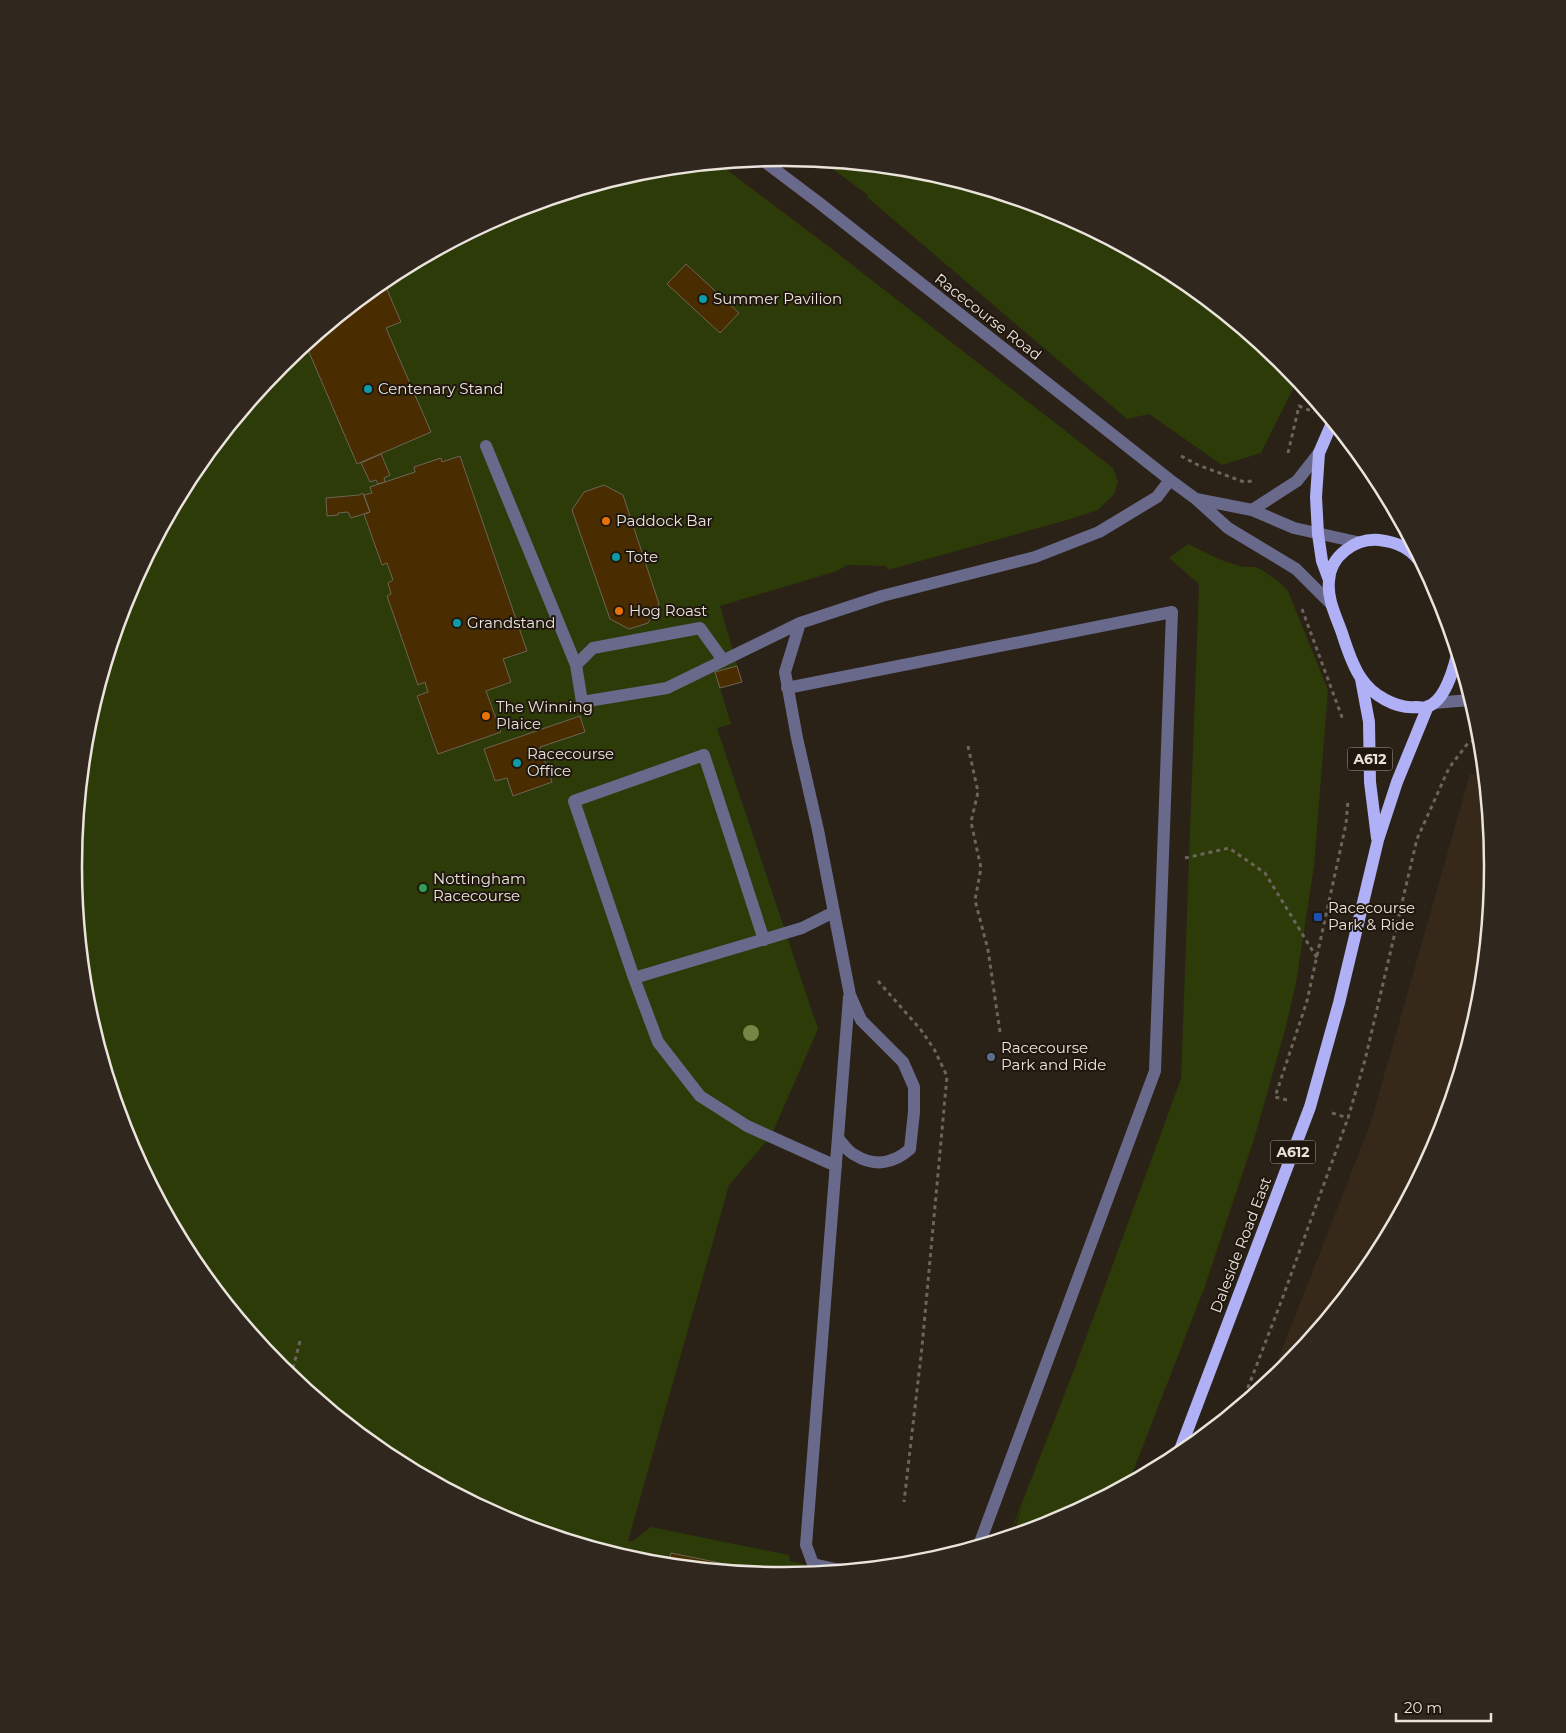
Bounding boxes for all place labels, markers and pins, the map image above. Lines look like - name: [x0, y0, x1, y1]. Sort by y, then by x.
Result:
- place label: Summer Pavilion: [713, 289, 842, 308]
- marker: Summer Pavilion: [697, 293, 709, 305]
- place label: Centenary Stand: [378, 379, 504, 398]
- marker: Centenary Stand: [362, 383, 374, 395]
- place label: Paddock Bar: [616, 511, 713, 530]
- marker: Paddock Bar: [600, 515, 612, 527]
- place label: Tote: [626, 547, 658, 566]
- marker: Tote: [610, 551, 622, 563]
- place label: Hog Roast: [629, 601, 707, 620]
- marker: Hog Roast: [613, 605, 625, 617]
- place label: Grandstand: [467, 613, 555, 632]
- marker: Grandstand: [451, 617, 463, 629]
- place label: The Winning Plaice: [496, 697, 593, 733]
- marker: The Winning Plaice: [480, 710, 492, 722]
- place label: Racecourse Office: [527, 744, 614, 780]
- marker: Racecourse Office: [511, 757, 523, 769]
- place label: Nottingham Racecourse: [433, 869, 526, 905]
- marker: Nottingham Racecourse: [417, 882, 429, 894]
- place label: Racecourse Park & Ride: [1328, 898, 1415, 934]
- marker: Racecourse Park & Ride: [1312, 911, 1324, 923]
- place label: Racecourse Park and Ride: [1001, 1038, 1106, 1074]
- marker: Racecourse Park and Ride: [985, 1051, 997, 1063]

